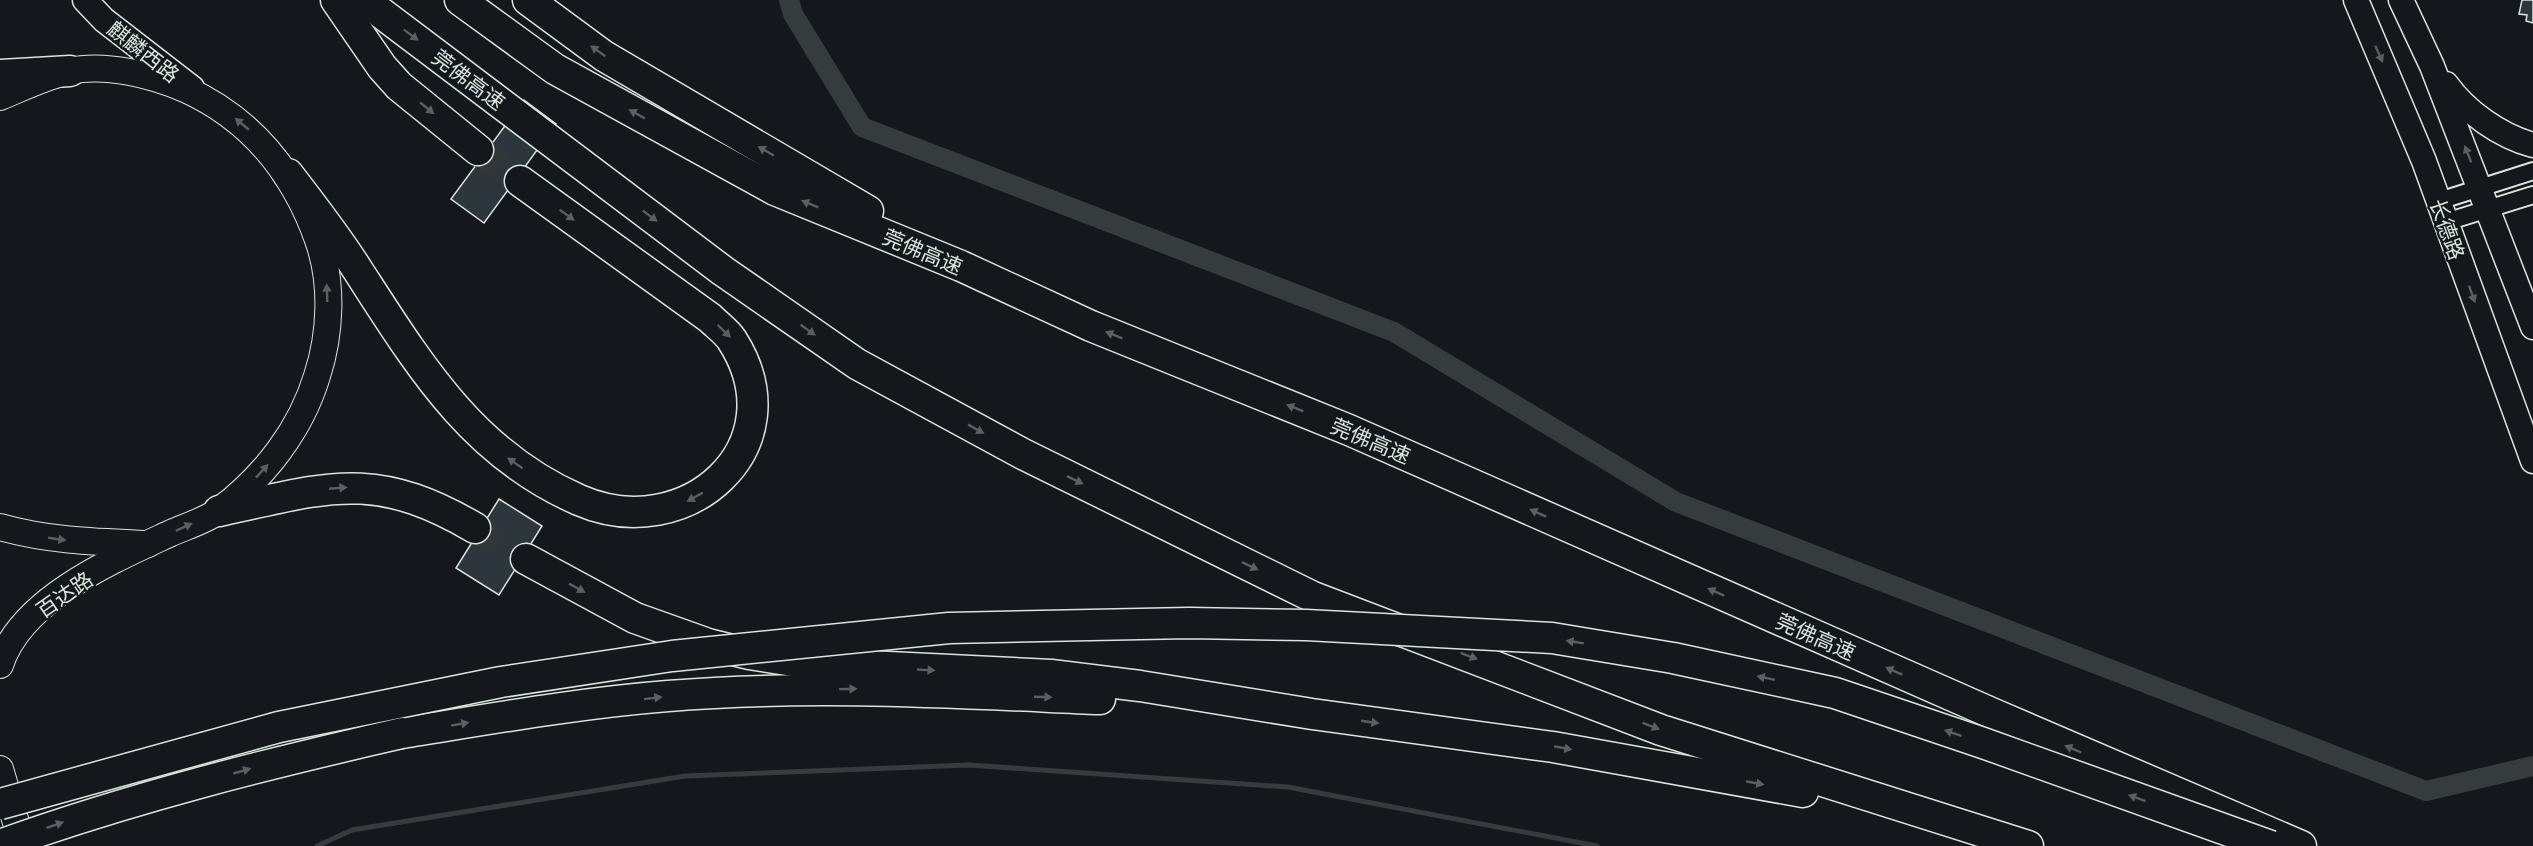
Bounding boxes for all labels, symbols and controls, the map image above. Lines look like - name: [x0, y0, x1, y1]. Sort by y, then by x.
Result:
- street label: 麒麟西路: [103, 15, 185, 87]
- one-way arrow: [403, 29, 418, 41]
- street label: 莞佛高速: [428, 44, 510, 114]
- one-way arrow: [591, 45, 607, 57]
- one-way arrow: [2374, 45, 2384, 63]
- one-way arrow: [419, 102, 435, 115]
- one-way arrow: [628, 109, 645, 119]
- one-way arrow: [235, 118, 250, 131]
- one-way arrow: [2462, 145, 2472, 163]
- one-way arrow: [757, 146, 774, 156]
- street label: 长德路: [2425, 195, 2471, 263]
- one-way arrow: [800, 199, 818, 209]
- one-way arrow: [559, 209, 574, 221]
- one-way arrow: [642, 210, 658, 222]
- street label: 莞佛高速: [879, 223, 967, 279]
- one-way arrow: [323, 284, 332, 303]
- one-way arrow: [2468, 285, 2477, 303]
- one-way arrow: [716, 324, 731, 338]
- one-way arrow: [800, 324, 816, 336]
- one-way arrow: [1105, 330, 1123, 339]
- one-way arrow: [1286, 403, 1304, 412]
- street label: 莞佛高速: [1327, 412, 1415, 468]
- one-way arrow: [968, 423, 984, 434]
- one-way arrow: [507, 458, 523, 469]
- one-way arrow: [255, 463, 269, 478]
- one-way arrow: [1066, 474, 1084, 484]
- one-way arrow: [329, 483, 348, 493]
- one-way arrow: [686, 492, 703, 502]
- one-way arrow: [1528, 508, 1546, 518]
- one-way arrow: [175, 523, 192, 532]
- one-way arrow: [48, 535, 67, 544]
- one-way arrow: [1241, 560, 1259, 570]
- street label: 百达路: [31, 566, 97, 622]
- one-way arrow: [569, 583, 586, 593]
- one-way arrow: [1707, 587, 1725, 596]
- street label: 莞佛高速: [1773, 607, 1859, 665]
- one-way arrow: [1565, 637, 1584, 646]
- one-way arrow: [1460, 652, 1478, 661]
- one-way arrow: [917, 666, 936, 675]
- one-way arrow: [1886, 666, 1903, 675]
- one-way arrow: [1756, 673, 1775, 682]
- one-way arrow: [838, 684, 857, 694]
- one-way arrow: [1033, 692, 1052, 701]
- one-way arrow: [644, 693, 663, 703]
- one-way arrow: [1361, 718, 1380, 727]
- one-way arrow: [450, 719, 469, 728]
- one-way arrow: [1642, 721, 1660, 731]
- one-way arrow: [1944, 727, 1962, 737]
- one-way arrow: [1554, 744, 1573, 753]
- one-way arrow: [2065, 744, 2082, 753]
- one-way arrow: [234, 766, 252, 775]
- one-way arrow: [1746, 779, 1765, 788]
- one-way arrow: [2128, 792, 2146, 802]
- one-way arrow: [46, 820, 64, 830]

